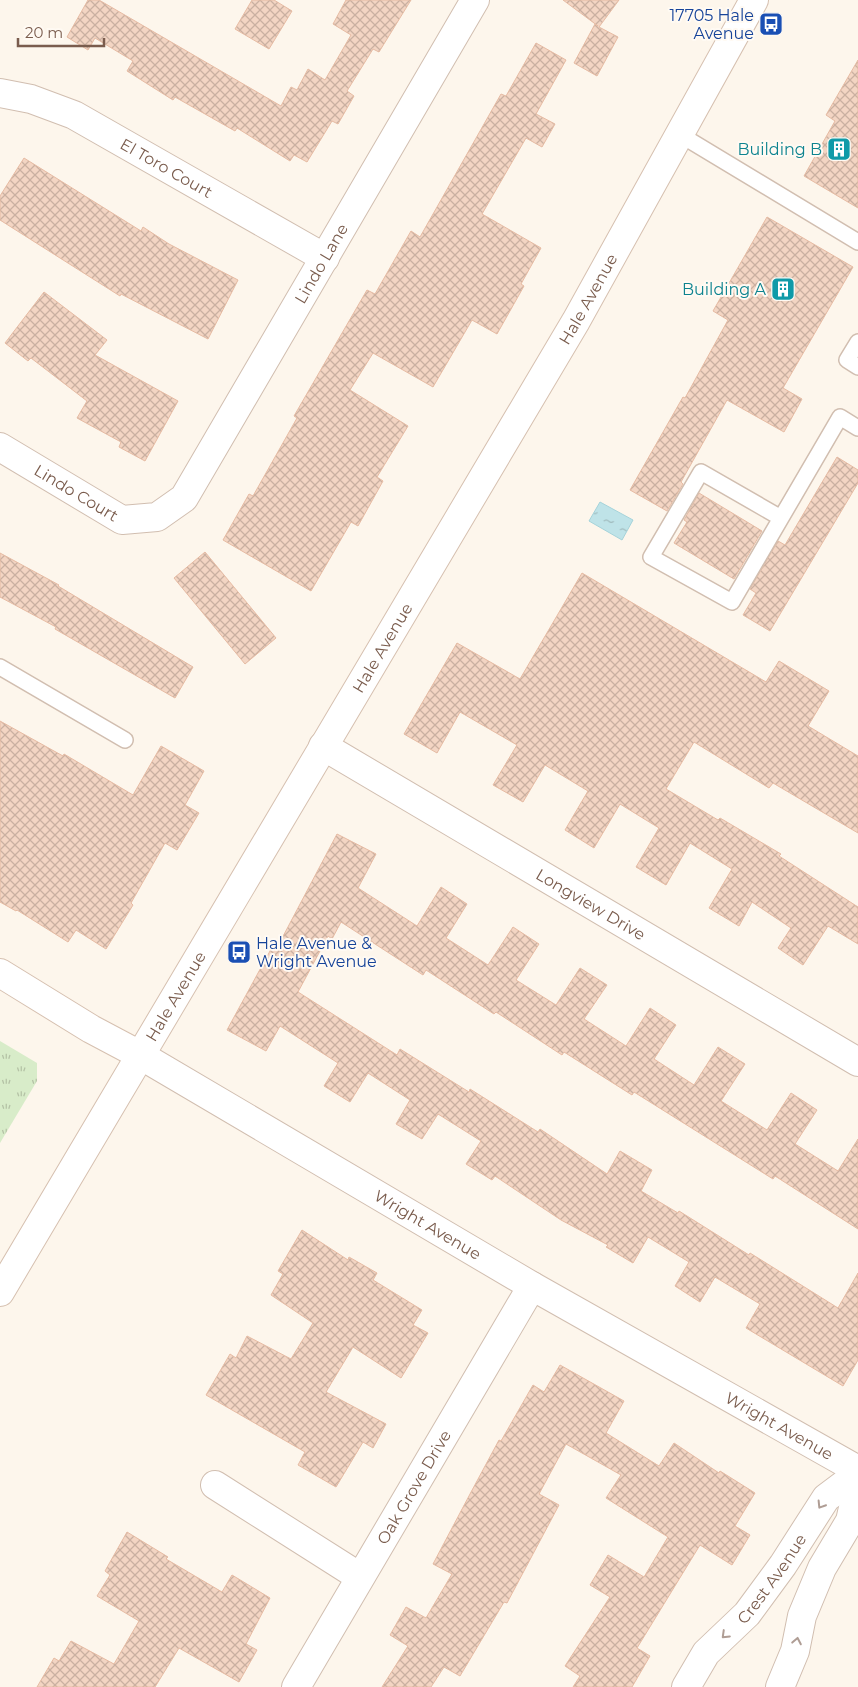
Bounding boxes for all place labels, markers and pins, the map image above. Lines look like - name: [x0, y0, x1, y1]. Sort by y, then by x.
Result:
- place label: 17705 Hale Avenue: [669, 6, 754, 43]
- bus stop icon: 17705 Hale Avenue: [758, 11, 784, 37]
- building icon: Building B: [826, 136, 852, 162]
- place label: Building B: [737, 140, 822, 159]
- building icon: Building A: [770, 276, 796, 302]
- place label: Building A: [682, 280, 767, 299]
- place label: Hale Avenue & Wright Avenue: [256, 934, 377, 971]
- bus stop icon: Hale Avenue & Wright Avenue: [226, 939, 252, 965]

